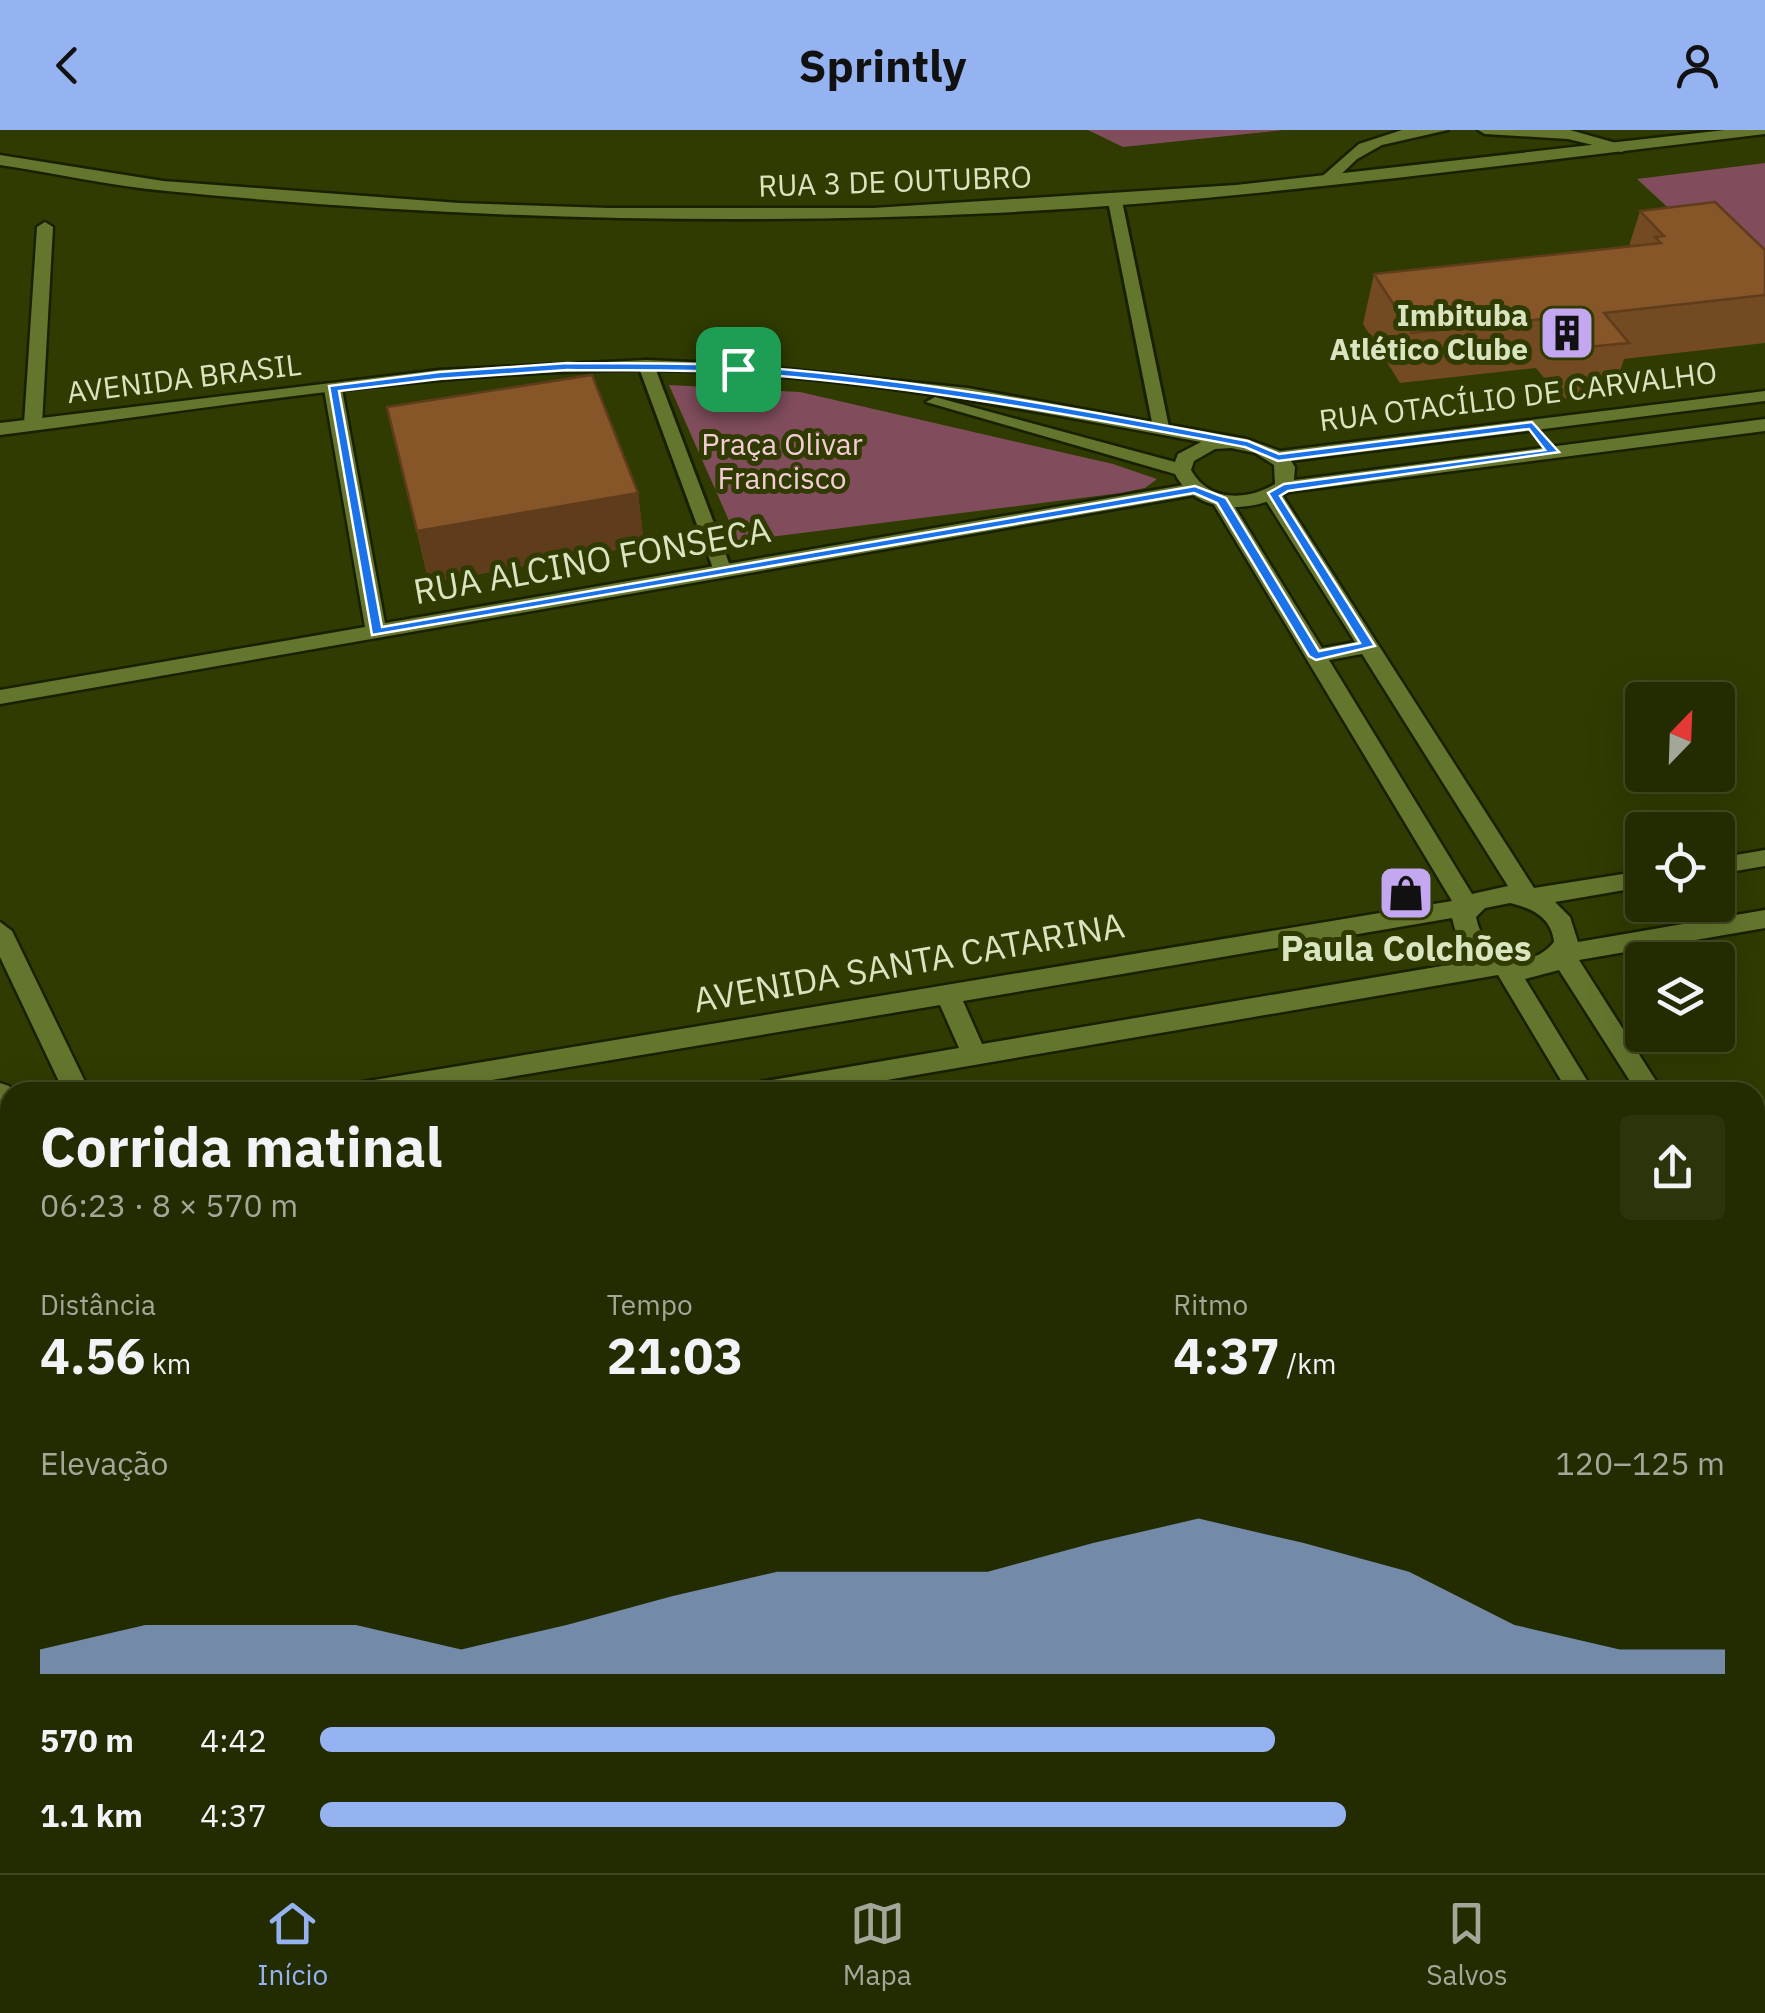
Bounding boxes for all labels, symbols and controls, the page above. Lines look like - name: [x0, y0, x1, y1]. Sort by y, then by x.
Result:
- text: Sprintly: [799, 36, 966, 94]
- icon: back: [40, 38, 95, 93]
- icon: person: [1670, 38, 1725, 93]
- street label: RUA 3 DE OUTUBRO: [757, 156, 1032, 205]
- place label: Imbituba Atlético Clube: [1330, 295, 1528, 368]
- building icon: Imbituba Atlético Clube: [1537, 303, 1597, 363]
- pin: [696, 327, 781, 412]
- icon: arrive: [711, 342, 766, 397]
- street label: AVENIDA BRASIL: [65, 344, 303, 411]
- street label: RUA OTACÍLIO DE CARVALHO: [1317, 352, 1719, 439]
- park label: Praça Olivar Francisco: [701, 424, 863, 497]
- street label: RUA ALCINO FONSECA: [410, 506, 774, 614]
- north arrow: [1625, 682, 1735, 792]
- map controls: [1625, 682, 1735, 1052]
- button: locate: [1625, 812, 1735, 922]
- shop icon: Paula Colchões: [1376, 863, 1436, 923]
- street label: AVENIDA SANTA CATARINA: [690, 901, 1128, 1023]
- place label: Paula Colchões: [1280, 925, 1532, 971]
- button: layers: [1625, 942, 1735, 1052]
- text: Corrida matinal: [40, 1111, 442, 1182]
- button: share: [1620, 1115, 1725, 1220]
- text: 06:23 · 8 × 570 m: [40, 1184, 298, 1226]
- text: Distância: [40, 1286, 156, 1323]
- text: Tempo: [607, 1286, 693, 1323]
- text: Ritmo: [1173, 1286, 1248, 1323]
- text: 4.56: [40, 1323, 146, 1388]
- text: 21:03: [607, 1323, 743, 1388]
- text: 4:37: [1173, 1323, 1280, 1388]
- text: km: [146, 1345, 191, 1382]
- text: /km: [1280, 1345, 1336, 1382]
- text: Elevação: [40, 1442, 168, 1484]
- text: 120–125 m: [1555, 1442, 1725, 1484]
- text: 570 m: [40, 1719, 134, 1761]
- text: 4:42: [200, 1719, 267, 1761]
- text: 1.1 km: [40, 1794, 143, 1836]
- text: 4:37: [200, 1794, 267, 1836]
- tab: Início: [257, 1896, 328, 1993]
- tab: Mapa: [843, 1896, 912, 1993]
- tab: Salvos: [1426, 1896, 1508, 1993]

